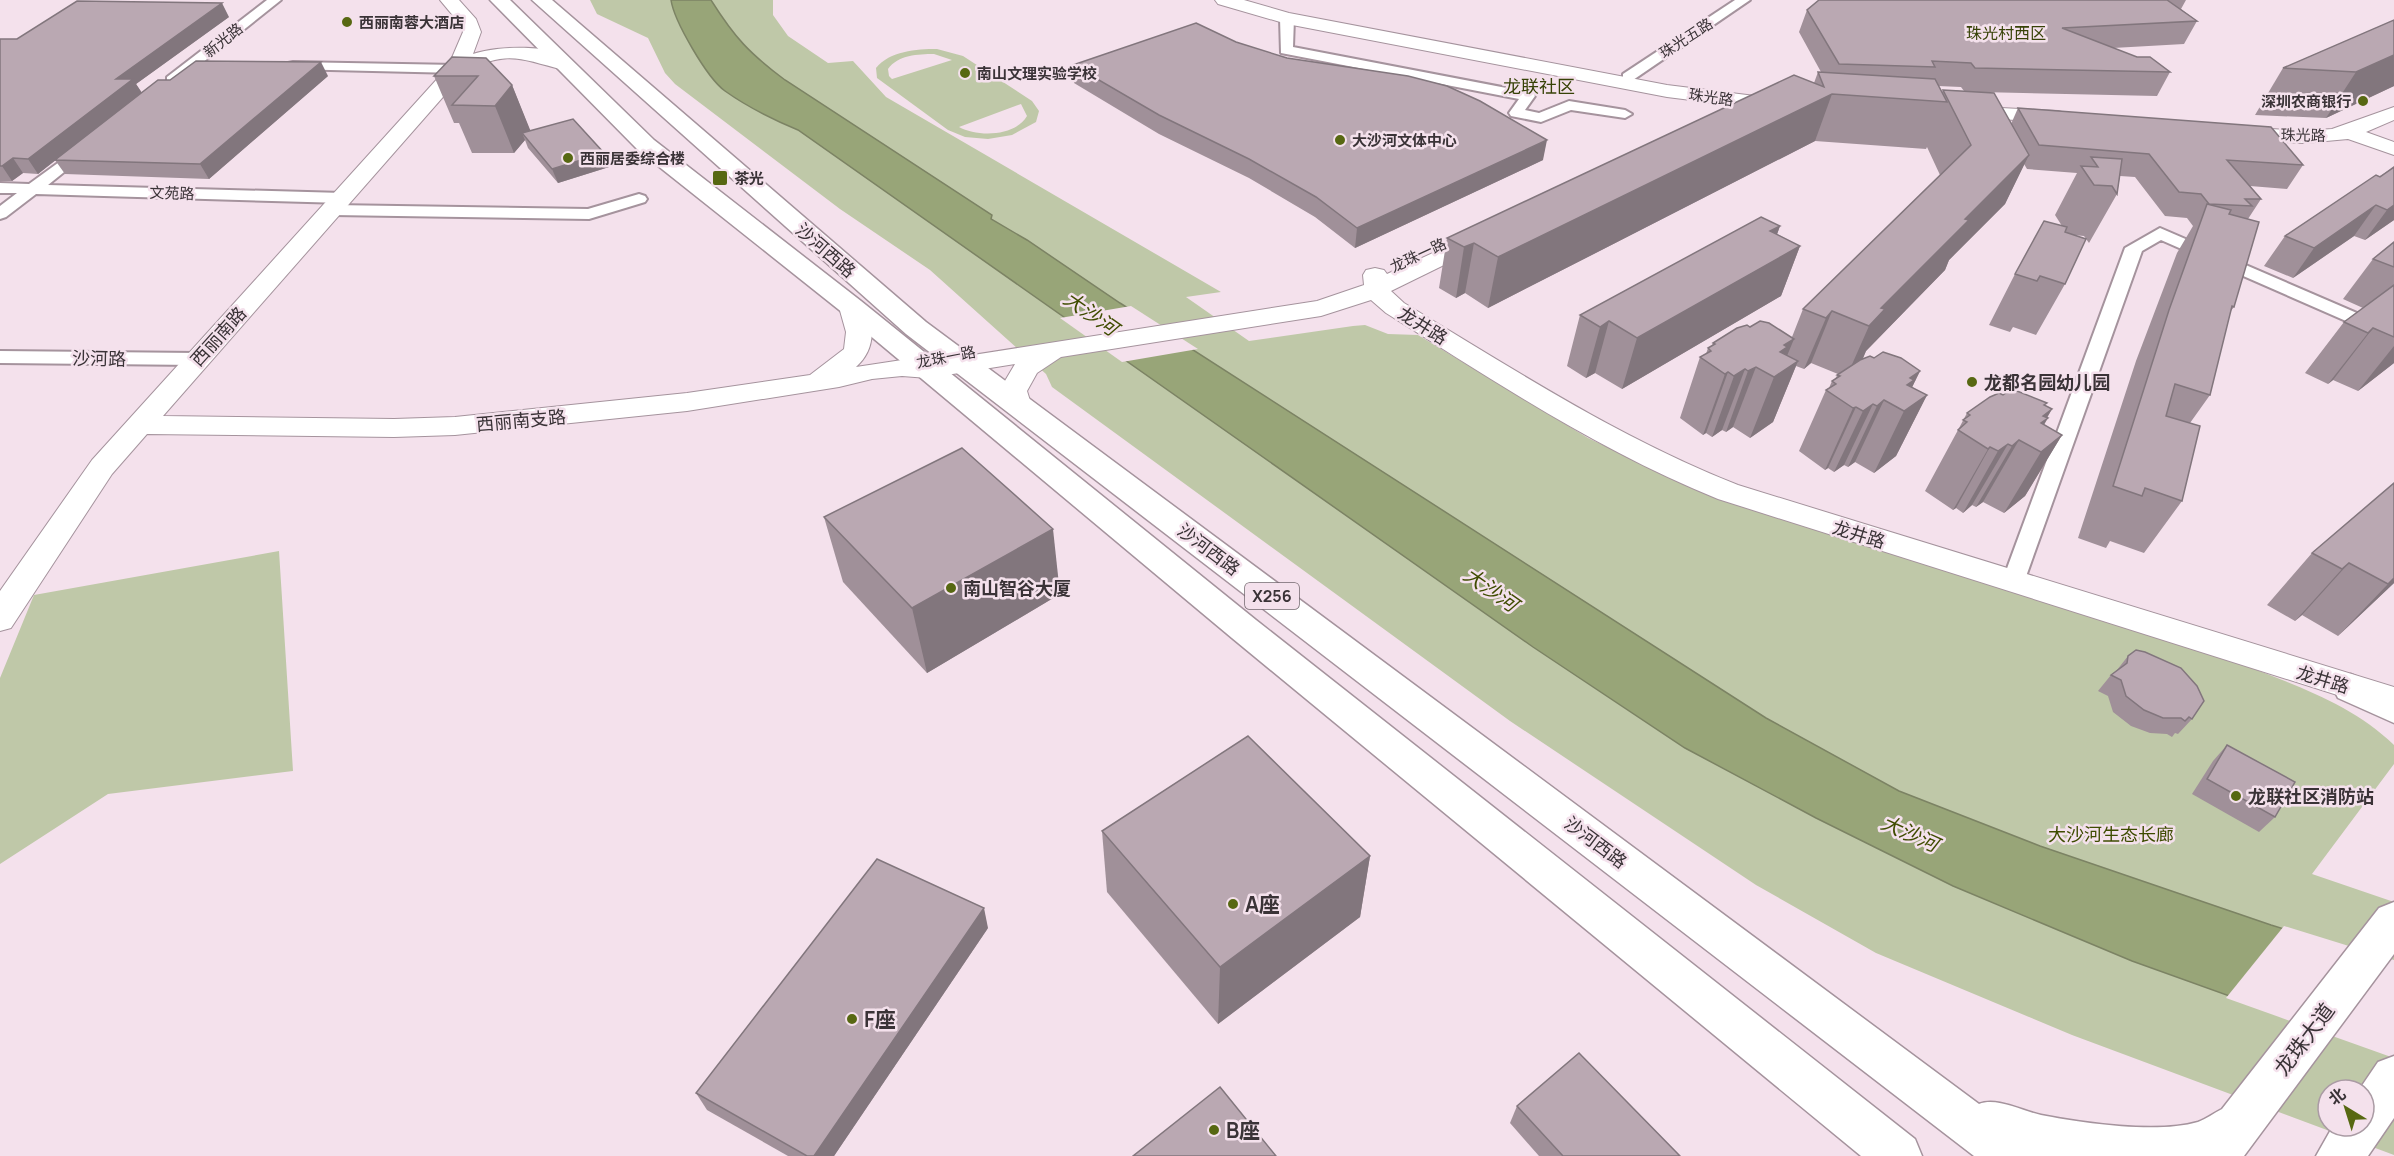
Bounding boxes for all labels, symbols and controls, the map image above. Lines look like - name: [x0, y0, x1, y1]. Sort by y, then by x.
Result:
- place label: 西丽南蓉大酒店: [359, 12, 464, 33]
- street label: 珠光五路: [1655, 13, 1717, 63]
- marker: 西丽南蓉大酒店: [340, 15, 354, 29]
- street label: 新光路: [199, 18, 247, 62]
- district label: 珠光村西区: [1966, 22, 2046, 44]
- place label: 南山文理实验学校: [977, 63, 1097, 84]
- marker: 南山文理实验学校: [958, 66, 972, 80]
- district label: 龙联社区: [1503, 74, 1575, 98]
- street label: 珠光路: [1687, 83, 1735, 111]
- place label: 深圳农商银行: [2261, 91, 2351, 112]
- marker: 深圳农商银行: [2356, 94, 2370, 108]
- street label: 珠光路: [2280, 124, 2326, 146]
- place label: 大沙河文体中心: [1352, 130, 1457, 151]
- marker: 大沙河文体中心: [1333, 133, 1347, 147]
- place label: 西丽居委综合楼: [580, 148, 685, 169]
- marker: 西丽居委综合楼: [561, 151, 575, 165]
- place label: 茶光: [734, 168, 764, 189]
- marker: 茶光: [711, 169, 729, 187]
- street label: 文苑路: [149, 182, 195, 204]
- street label: 沙河西路: [791, 217, 861, 283]
- street label: 龙珠一路: [1386, 233, 1450, 277]
- water label: 大沙河: [1059, 285, 1127, 344]
- street label: 西丽南路: [185, 301, 251, 371]
- street label: 龙井路: [1394, 301, 1452, 349]
- street label: 龙珠一路: [915, 341, 977, 373]
- street label: 沙河路: [72, 346, 126, 370]
- place label: 龙都名园幼儿园: [1984, 370, 2110, 394]
- marker: 龙都名园幼儿园: [1965, 375, 1979, 389]
- street label: 西丽南支路: [475, 404, 567, 436]
- street label: 龙井路: [1830, 515, 1888, 553]
- street label: 沙河西路: [1173, 518, 1245, 580]
- water label: 大沙河: [1459, 561, 1527, 620]
- place label: 南山智谷大厦: [963, 576, 1071, 600]
- marker: 南山智谷大厦: [944, 581, 958, 595]
- road number: X256: [1245, 583, 1299, 609]
- street label: 龙井路: [2294, 660, 2352, 698]
- place label: 龙联社区消防站: [2248, 784, 2374, 808]
- marker: 龙联社区消防站: [2229, 789, 2243, 803]
- water label: 大沙河: [1877, 808, 1947, 859]
- street label: 沙河西路: [1560, 811, 1632, 873]
- park label: 大沙河生态长廊: [2048, 822, 2174, 846]
- place label: A座: [1245, 890, 1280, 918]
- marker: A座: [1226, 897, 1240, 911]
- street label: 龙珠大道: [2268, 997, 2340, 1081]
- place label: F座: [864, 1005, 896, 1033]
- marker: F座: [845, 1012, 859, 1026]
- north arrow: [2316, 1078, 2376, 1138]
- text: 北: [2324, 1083, 2350, 1110]
- place label: B座: [1226, 1116, 1260, 1144]
- marker: B座: [1207, 1123, 1221, 1137]

